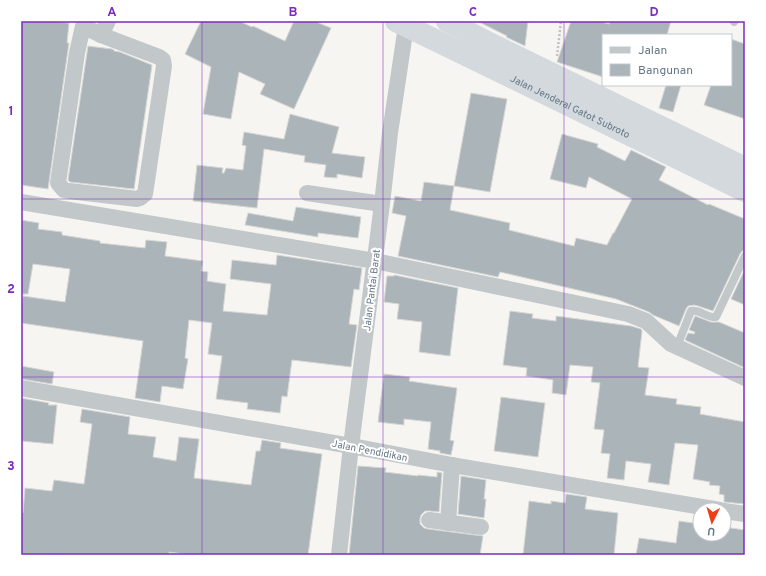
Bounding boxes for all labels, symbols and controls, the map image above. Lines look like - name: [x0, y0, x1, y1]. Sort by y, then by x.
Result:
- text: A: [107, 5, 117, 21]
- text: B: [289, 5, 298, 21]
- text: C: [469, 5, 477, 21]
- text: D: [649, 5, 659, 21]
- legend: [602, 34, 732, 86]
- text: Jalan: [638, 43, 667, 59]
- text: Bangunan: [638, 63, 693, 79]
- street label: Jalan Jenderal Gatot Subroto: [508, 73, 632, 142]
- text: 1: [8, 104, 14, 120]
- street label: Jalan Pantai Barat: [361, 248, 384, 332]
- text: 2: [7, 282, 15, 298]
- street label: Jalan Pendidikan: [331, 438, 409, 465]
- text: 3: [7, 459, 15, 475]
- north arrow: [692, 502, 732, 542]
- text: U: [707, 524, 716, 538]

